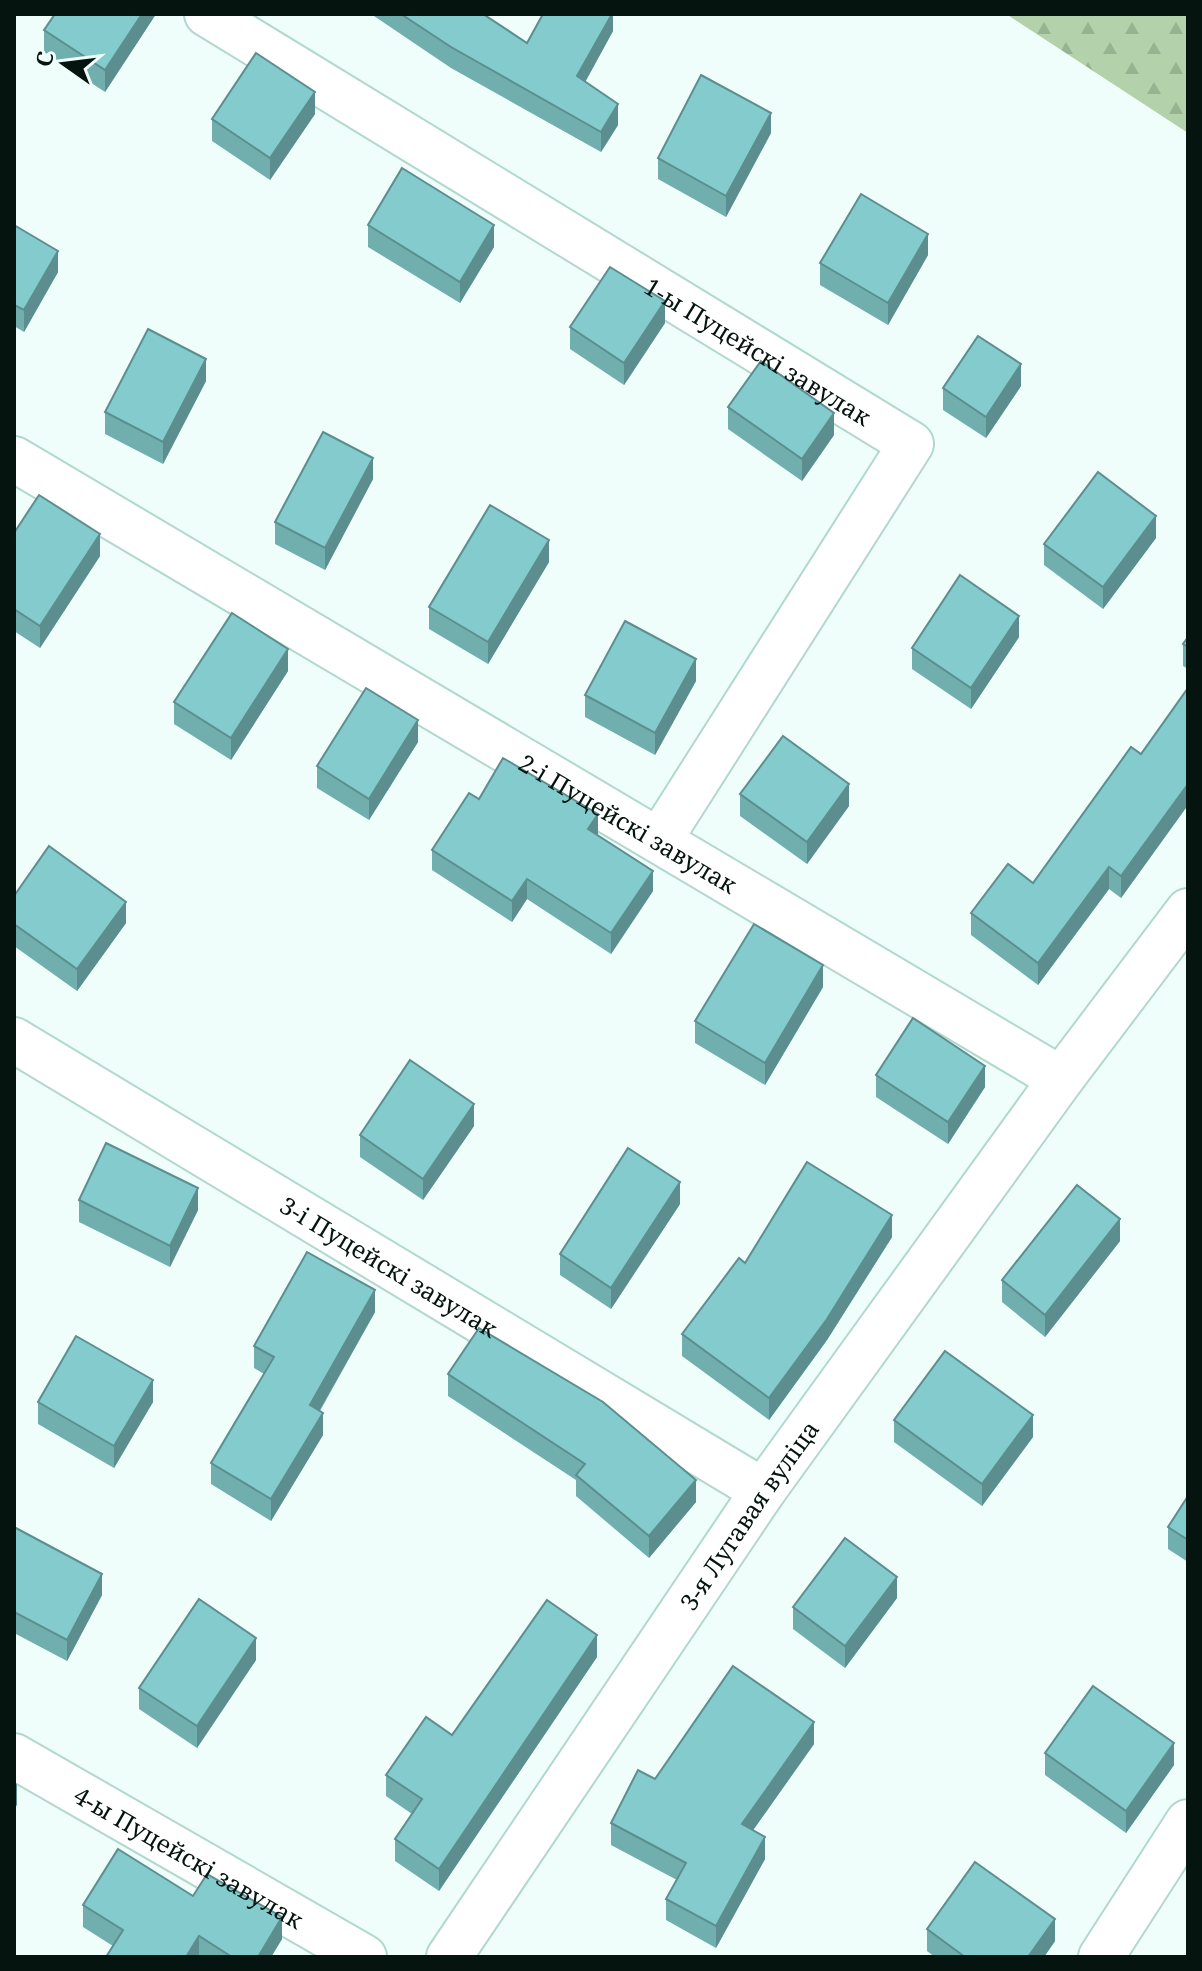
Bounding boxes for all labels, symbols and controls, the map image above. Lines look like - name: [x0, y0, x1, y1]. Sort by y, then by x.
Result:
- north arrow: [24, 24, 104, 104]
- text: С: [27, 48, 60, 70]
- street label: 1-ы Пуцейскі завулак: [639, 269, 878, 433]
- street label: 2-і Пуцейскі завулак: [513, 745, 744, 901]
- street label: 3-і Пуцейскі завулак: [274, 1188, 505, 1344]
- street label: 3-я Лугавая вуліца: [671, 1413, 826, 1616]
- street label: 4-ы Пуцейскі завулак: [68, 1778, 311, 1936]

